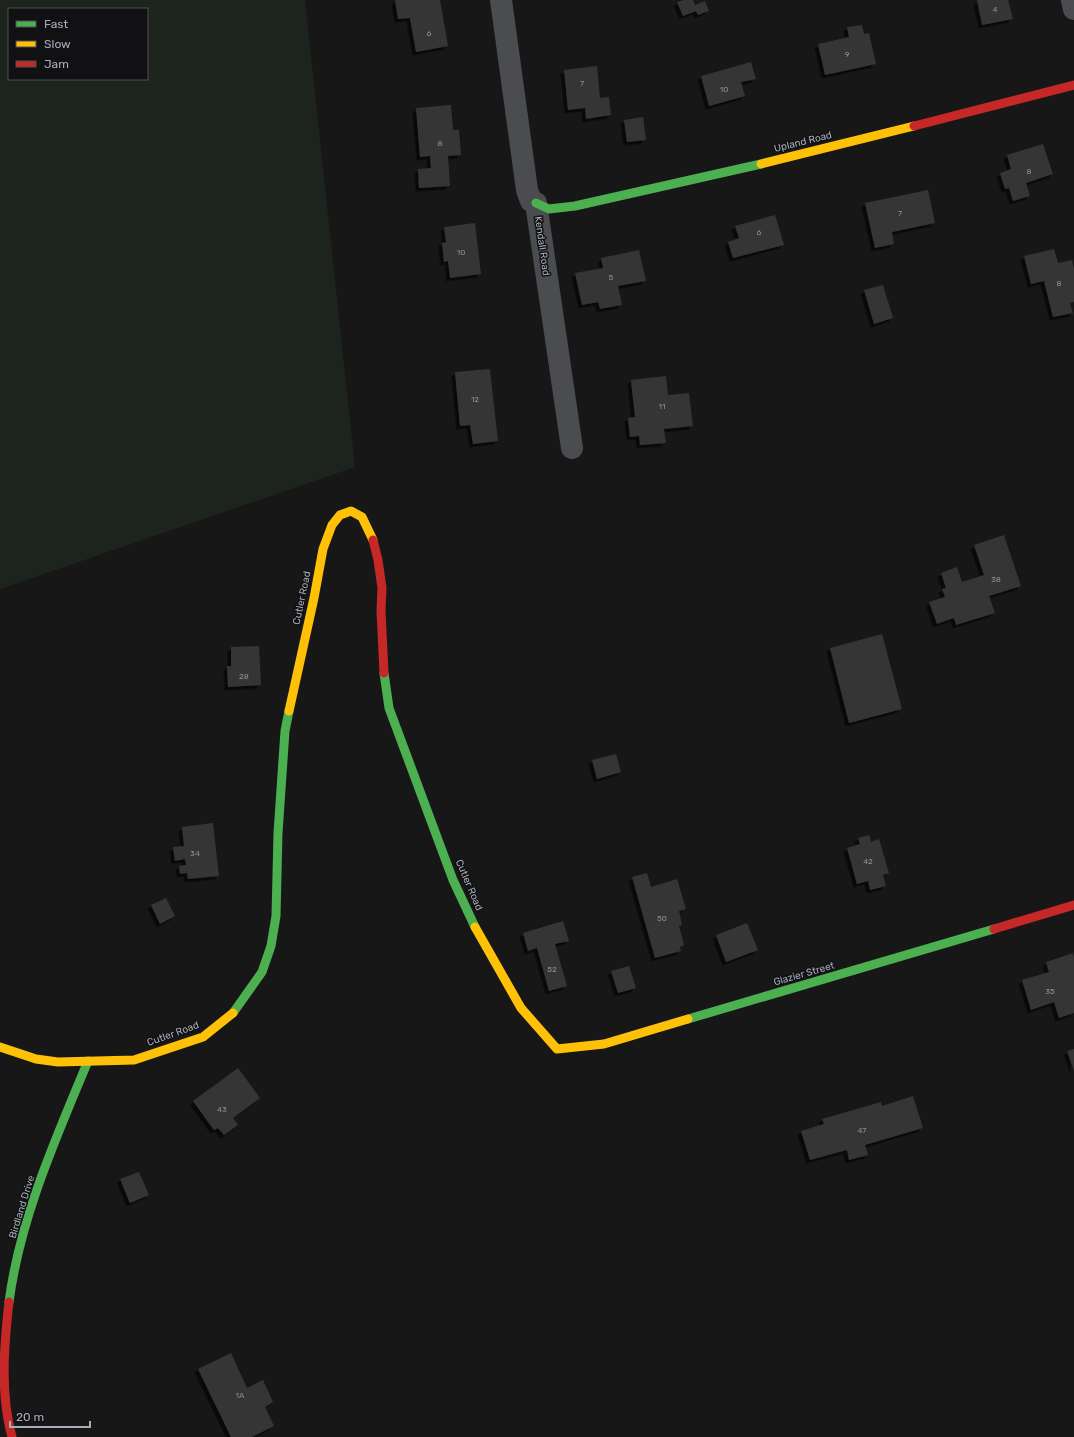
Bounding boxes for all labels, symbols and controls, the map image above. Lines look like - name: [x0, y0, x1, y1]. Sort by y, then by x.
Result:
- house number: 4: [993, 5, 998, 14]
- legend: [8, 8, 148, 80]
- text: Fast: [44, 17, 68, 31]
- house number: 6: [427, 29, 432, 38]
- text: Slow: [44, 37, 71, 51]
- house number: 9: [845, 50, 850, 59]
- text: Jam: [44, 57, 69, 71]
- house number: 7: [580, 79, 584, 88]
- house number: 10: [720, 85, 728, 94]
- street label: Upland Road: [773, 129, 833, 155]
- house number: 8: [437, 139, 443, 148]
- house number: 8: [1026, 167, 1032, 176]
- house number: 7: [898, 209, 902, 218]
- street label: Kendall Road: [532, 216, 552, 277]
- house number: 6: [757, 228, 762, 237]
- house number: 10: [457, 248, 465, 257]
- house number: 5: [609, 273, 614, 282]
- house number: 8: [1056, 279, 1062, 288]
- house number: 12: [471, 395, 479, 404]
- house number: 11: [659, 402, 665, 411]
- street label: Cutler Road: [290, 570, 314, 626]
- house number: 38: [991, 575, 1001, 584]
- house number: 28: [239, 672, 249, 681]
- house number: 34: [190, 849, 200, 858]
- house number: 42: [863, 857, 873, 866]
- street label: Cutler Road: [453, 858, 485, 912]
- house number: 50: [657, 914, 667, 923]
- street label: Glazier Street: [772, 960, 836, 988]
- house number: 52: [547, 965, 557, 974]
- house number: 35: [1045, 987, 1055, 996]
- street label: Cutler Road: [145, 1019, 201, 1049]
- house number: 43: [217, 1105, 227, 1114]
- house number: 47: [858, 1126, 866, 1135]
- street label: Birdland Drive: [7, 1174, 37, 1240]
- house number: 1A: [236, 1391, 245, 1400]
- scale bar: [10, 1403, 90, 1429]
- text: 20 m: [16, 1410, 44, 1424]

